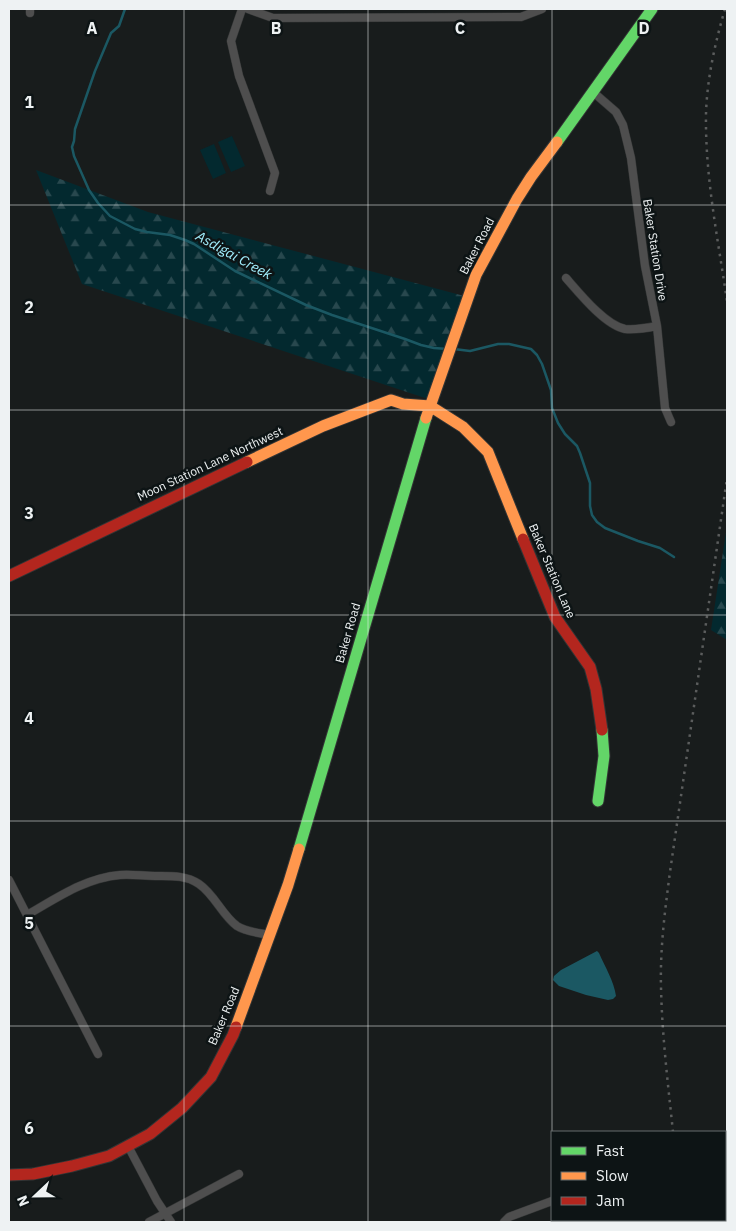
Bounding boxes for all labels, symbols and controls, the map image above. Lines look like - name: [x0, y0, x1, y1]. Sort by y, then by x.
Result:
- text: A: [87, 18, 98, 38]
- text: B: [271, 18, 282, 38]
- text: C: [455, 18, 465, 38]
- text: D: [638, 18, 650, 38]
- text: 1: [24, 92, 34, 112]
- street label: Baker Station Drive: [640, 198, 671, 302]
- street label: Baker Road: [456, 215, 497, 277]
- water label: Asdigai Creek: [192, 226, 276, 284]
- text: 2: [24, 297, 34, 317]
- street label: Moon Station Lane Northwest: [135, 423, 285, 504]
- text: 3: [24, 503, 34, 523]
- street label: Baker Station Lane: [526, 521, 579, 621]
- street label: Baker Road: [332, 601, 363, 665]
- text: 4: [24, 708, 34, 728]
- text: 5: [24, 913, 34, 933]
- street label: Baker Road: [205, 984, 243, 1047]
- text: 6: [24, 1118, 34, 1138]
- legend: [551, 1131, 726, 1221]
- text: Fast: [596, 1141, 624, 1160]
- text: Slow: [596, 1166, 629, 1185]
- north arrow: [10, 1171, 60, 1221]
- text: Jam: [596, 1191, 625, 1210]
- text: N: [13, 1193, 33, 1209]

